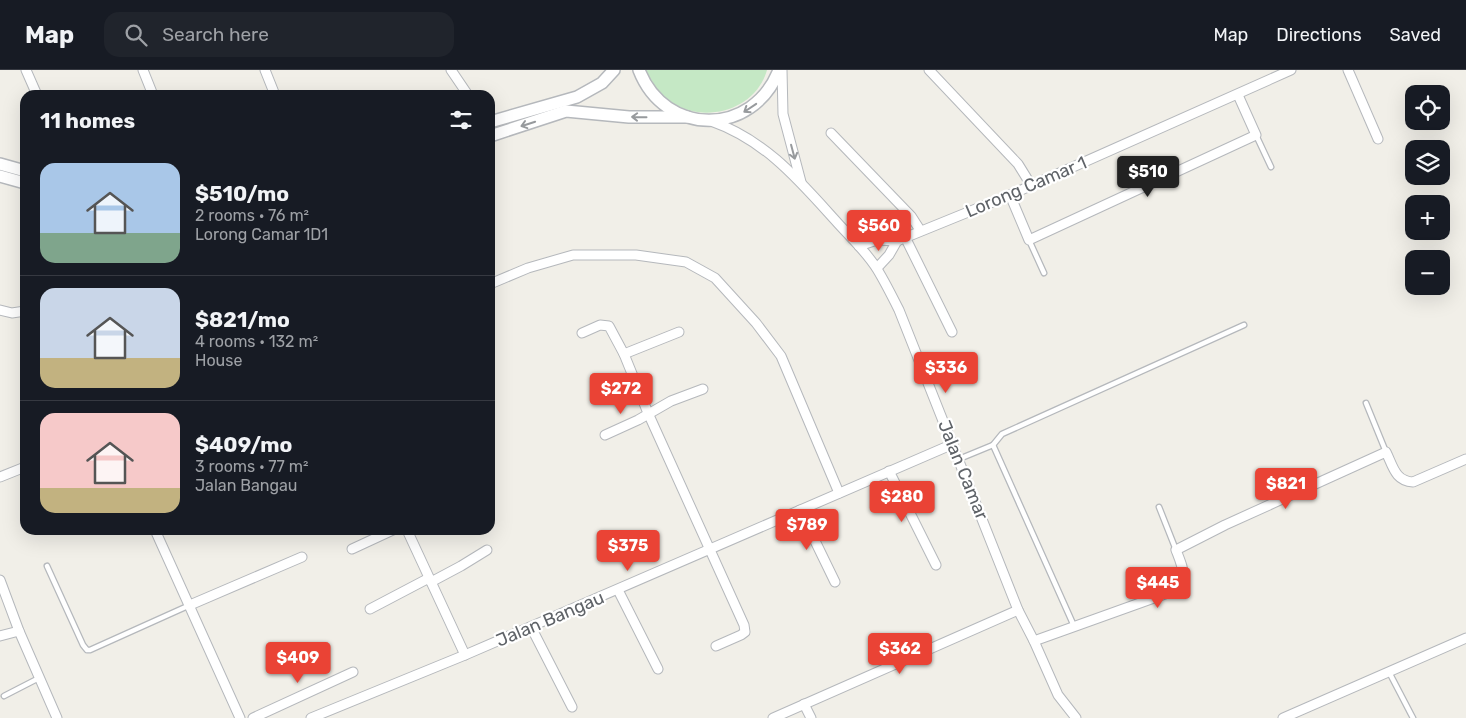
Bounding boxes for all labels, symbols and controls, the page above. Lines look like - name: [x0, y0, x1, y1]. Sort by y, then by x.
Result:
- search box: [104, 12, 454, 57]
- text: Map: [25, 21, 74, 49]
- icon: search: [122, 21, 150, 49]
- text: Search here: [162, 23, 269, 46]
- text: Map: [1213, 24, 1248, 46]
- text: Directions: [1276, 24, 1362, 46]
- text: Saved: [1390, 24, 1441, 46]
- map controls: [1405, 85, 1450, 295]
- button: locate: [1405, 85, 1450, 130]
- one-way arrow: [743, 102, 757, 113]
- icon: filters: [447, 106, 475, 134]
- text: 11 homes: [40, 108, 135, 133]
- one-way arrow: [632, 112, 648, 122]
- one-way arrow: [520, 119, 536, 129]
- button: layers: [1405, 140, 1450, 185]
- one-way arrow: [789, 144, 798, 160]
- street label: Lorong Camar 1: [962, 152, 1090, 222]
- pin: $510: [1118, 156, 1178, 198]
- text: $510: [1128, 162, 1168, 181]
- text: $510/mo: [195, 181, 289, 206]
- icon: home: [80, 183, 140, 243]
- button: +: [1405, 195, 1450, 240]
- text: 2 rooms · 76 m²: [195, 206, 309, 225]
- pin: $560: [849, 210, 909, 252]
- text: $560: [858, 216, 900, 235]
- text: Lorong Camar 1D1: [195, 225, 328, 244]
- button: −: [1405, 250, 1450, 295]
- text: $821/mo: [195, 307, 290, 332]
- icon: home: [80, 308, 140, 368]
- text: 4 rooms · 132 m²: [195, 332, 318, 351]
- text: House: [195, 351, 242, 370]
- pin: $336: [916, 352, 976, 394]
- text: $336: [925, 358, 967, 377]
- pin: $272: [591, 372, 651, 415]
- text: $272: [601, 379, 641, 398]
- street label: Jalan Camar: [933, 417, 993, 523]
- text: $409/mo: [195, 432, 292, 457]
- icon: home: [80, 433, 140, 493]
- text: 3 rooms · 77 m²: [195, 457, 308, 476]
- pin: $821: [1256, 468, 1316, 510]
- text: $821: [1266, 474, 1306, 493]
- text: Jalan Bangau: [195, 476, 297, 495]
- pin: $280: [872, 480, 932, 523]
- text: $280: [881, 487, 923, 506]
- pin: $789: [777, 508, 837, 551]
- text: $789: [787, 515, 827, 534]
- pin: $375: [598, 530, 658, 572]
- text: $375: [608, 536, 648, 555]
- pin: $445: [1128, 566, 1188, 609]
- text: $445: [1137, 573, 1179, 592]
- street label: Jalan Bangau: [493, 586, 607, 652]
- pin: $362: [870, 632, 930, 675]
- text: $362: [879, 639, 921, 658]
- pin: $409: [268, 642, 328, 684]
- text: $409: [277, 648, 319, 667]

